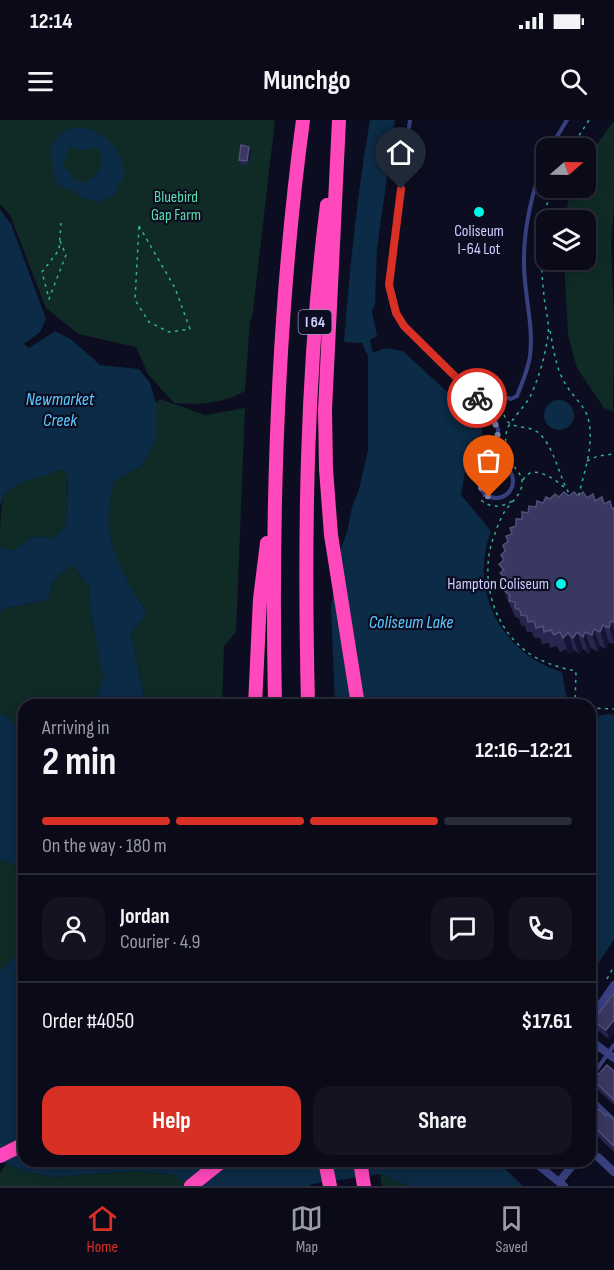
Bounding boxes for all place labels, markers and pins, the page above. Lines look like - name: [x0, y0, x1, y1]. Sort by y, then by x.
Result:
- pin: [375, 127, 426, 189]
- marker: Coliseum I-64 Lot: [472, 205, 486, 219]
- place label: Coliseum I-64 Lot: [454, 222, 504, 259]
- pin: [463, 435, 514, 497]
- place label: Hampton Coliseum: [447, 575, 549, 594]
- marker: Hampton Coliseum: [554, 577, 568, 591]

